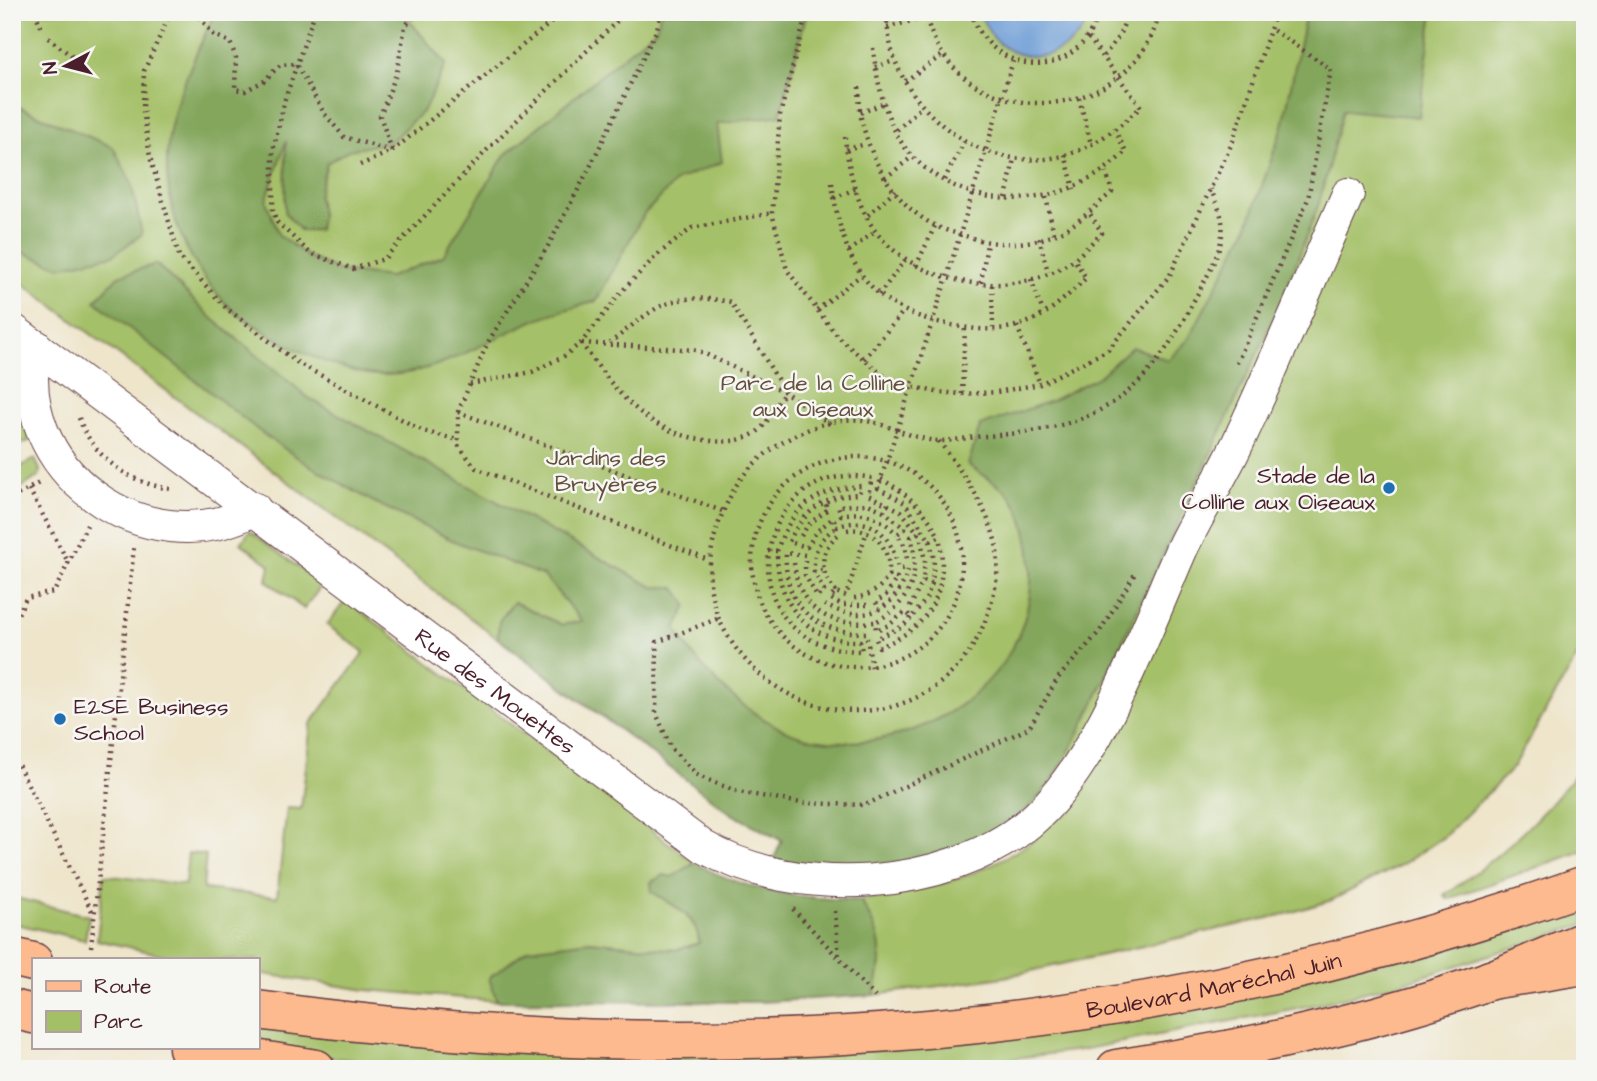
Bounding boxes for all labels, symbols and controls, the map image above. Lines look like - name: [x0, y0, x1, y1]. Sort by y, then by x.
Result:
- north arrow: [32, 32, 102, 102]
- text: N: [36, 60, 65, 75]
- park label: Parc de la Colline aux Oiseaux: [721, 367, 905, 425]
- park label: Jardins des Bruyères: [546, 442, 666, 501]
- place label: Stade de la Colline aux Oiseaux: [1181, 460, 1375, 518]
- marker: Stade de la Colline aux Oiseaux: [1381, 480, 1397, 496]
- street label: Rue des Mouettes: [408, 621, 582, 763]
- place label: E2SE Business School: [74, 691, 228, 749]
- marker: E2SE Business School: [52, 711, 68, 727]
- street label: Boulevard Maréchal Juin: [1084, 945, 1345, 1027]
- legend: [32, 958, 259, 1050]
- text: Route: [94, 972, 151, 1001]
- text: Parc: [94, 1007, 143, 1036]

